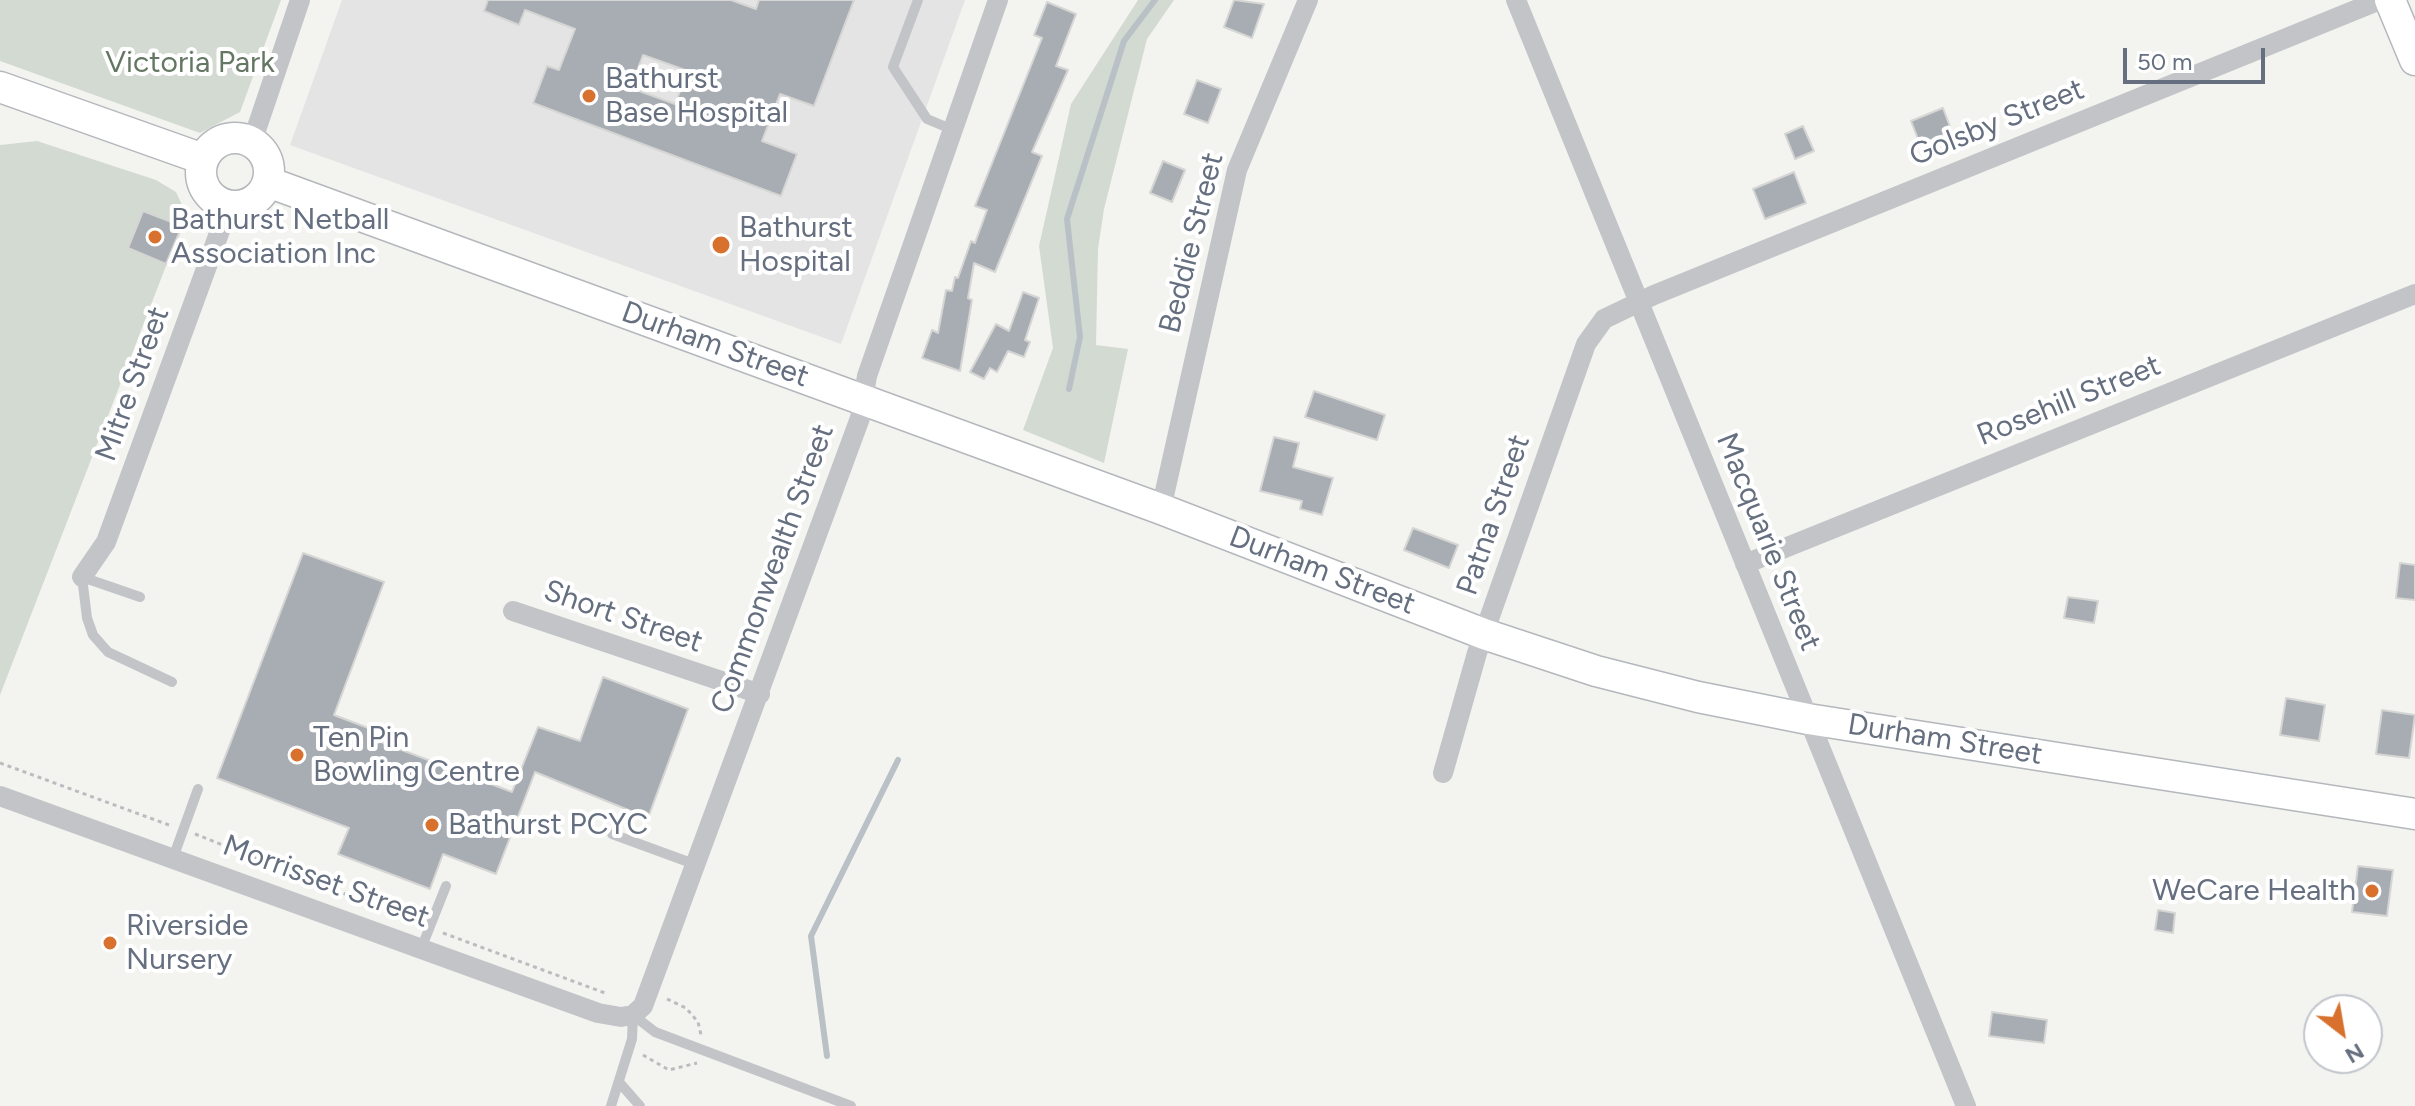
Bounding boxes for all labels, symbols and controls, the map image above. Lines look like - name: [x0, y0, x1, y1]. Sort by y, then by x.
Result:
- scale bar: [2127, 32, 2269, 82]
- park label: Victoria Park: [105, 45, 275, 81]
- text: 50 m: [2137, 47, 2193, 76]
- place label: Bathurst Base Hospital: [605, 61, 788, 132]
- street label: Golsby Street: [1904, 72, 2090, 174]
- marker: Bathurst Base Hospital: [580, 87, 598, 105]
- street label: Beddie Street: [1152, 149, 1232, 337]
- place label: Bathurst Netball Association Inc: [171, 202, 389, 272]
- place label: Bathurst Hospital: [739, 210, 853, 280]
- marker: Bathurst Netball Association Inc: [146, 228, 164, 246]
- marker: Bathurst Hospital: [710, 234, 732, 256]
- street label: Durham Street: [617, 294, 813, 396]
- street label: Mitre Street: [88, 302, 178, 466]
- street label: Rosehill Street: [1972, 348, 2166, 454]
- street label: Commonwealth Street: [704, 420, 842, 718]
- street label: Macquarie Street: [1708, 428, 1828, 656]
- street label: Patna Street: [1450, 430, 1538, 600]
- street label: Durham Street: [1224, 519, 1420, 623]
- street label: Short Street: [539, 573, 707, 661]
- street label: Durham Street: [1845, 707, 2045, 773]
- place label: Ten Pin Bowling Centre: [313, 720, 520, 790]
- marker: Ten Pin Bowling Centre: [288, 746, 306, 764]
- place label: Bathurst PCYC: [448, 807, 648, 843]
- marker: Bathurst PCYC: [423, 816, 441, 834]
- street label: Morrisset Street: [218, 828, 434, 936]
- place label: WeCare Health: [2152, 873, 2356, 909]
- marker: WeCare Health: [2363, 882, 2381, 900]
- place label: Riverside Nursery: [126, 908, 248, 978]
- marker: Riverside Nursery: [101, 934, 119, 952]
- north arrow: [2303, 994, 2383, 1074]
- text: N: [2340, 1037, 2369, 1069]

